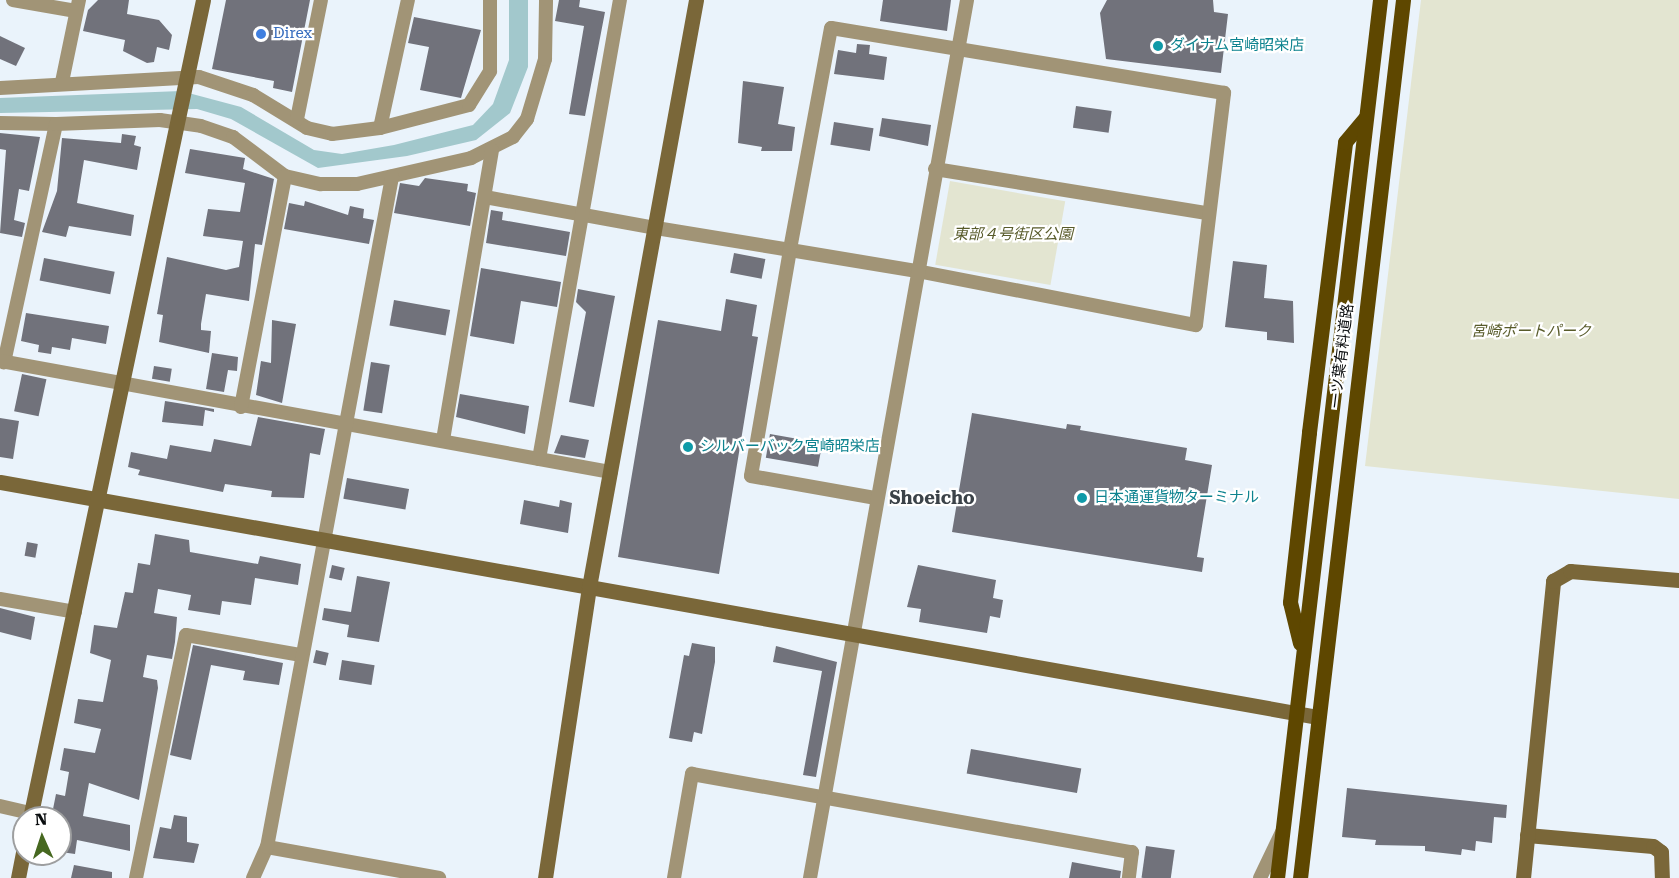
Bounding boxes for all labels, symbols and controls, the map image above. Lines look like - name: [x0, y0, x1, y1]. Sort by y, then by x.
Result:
- place label: Direx: [273, 25, 312, 43]
- marker: Direx: [254, 27, 268, 41]
- place label: ダイナム宮崎昭栄店: [1170, 37, 1305, 55]
- marker: ダイナム宮崎昭栄店: [1151, 39, 1165, 53]
- park label: 東部４号街区公園: [953, 226, 1073, 244]
- street label: 一ツ葉有料道路: [1327, 303, 1357, 409]
- park label: 宮崎ポートパーク: [1471, 323, 1591, 341]
- place label: シルバーバック宮崎昭栄店: [700, 438, 880, 456]
- marker: シルバーバック宮崎昭栄店: [681, 440, 695, 454]
- district label: Shoeicho: [889, 487, 975, 509]
- place label: 日本通運貨物ターミナル: [1094, 489, 1259, 507]
- marker: 日本通運貨物ターミナル: [1075, 491, 1089, 505]
- north arrow: [12, 806, 72, 866]
- text: N: [34, 810, 48, 829]

